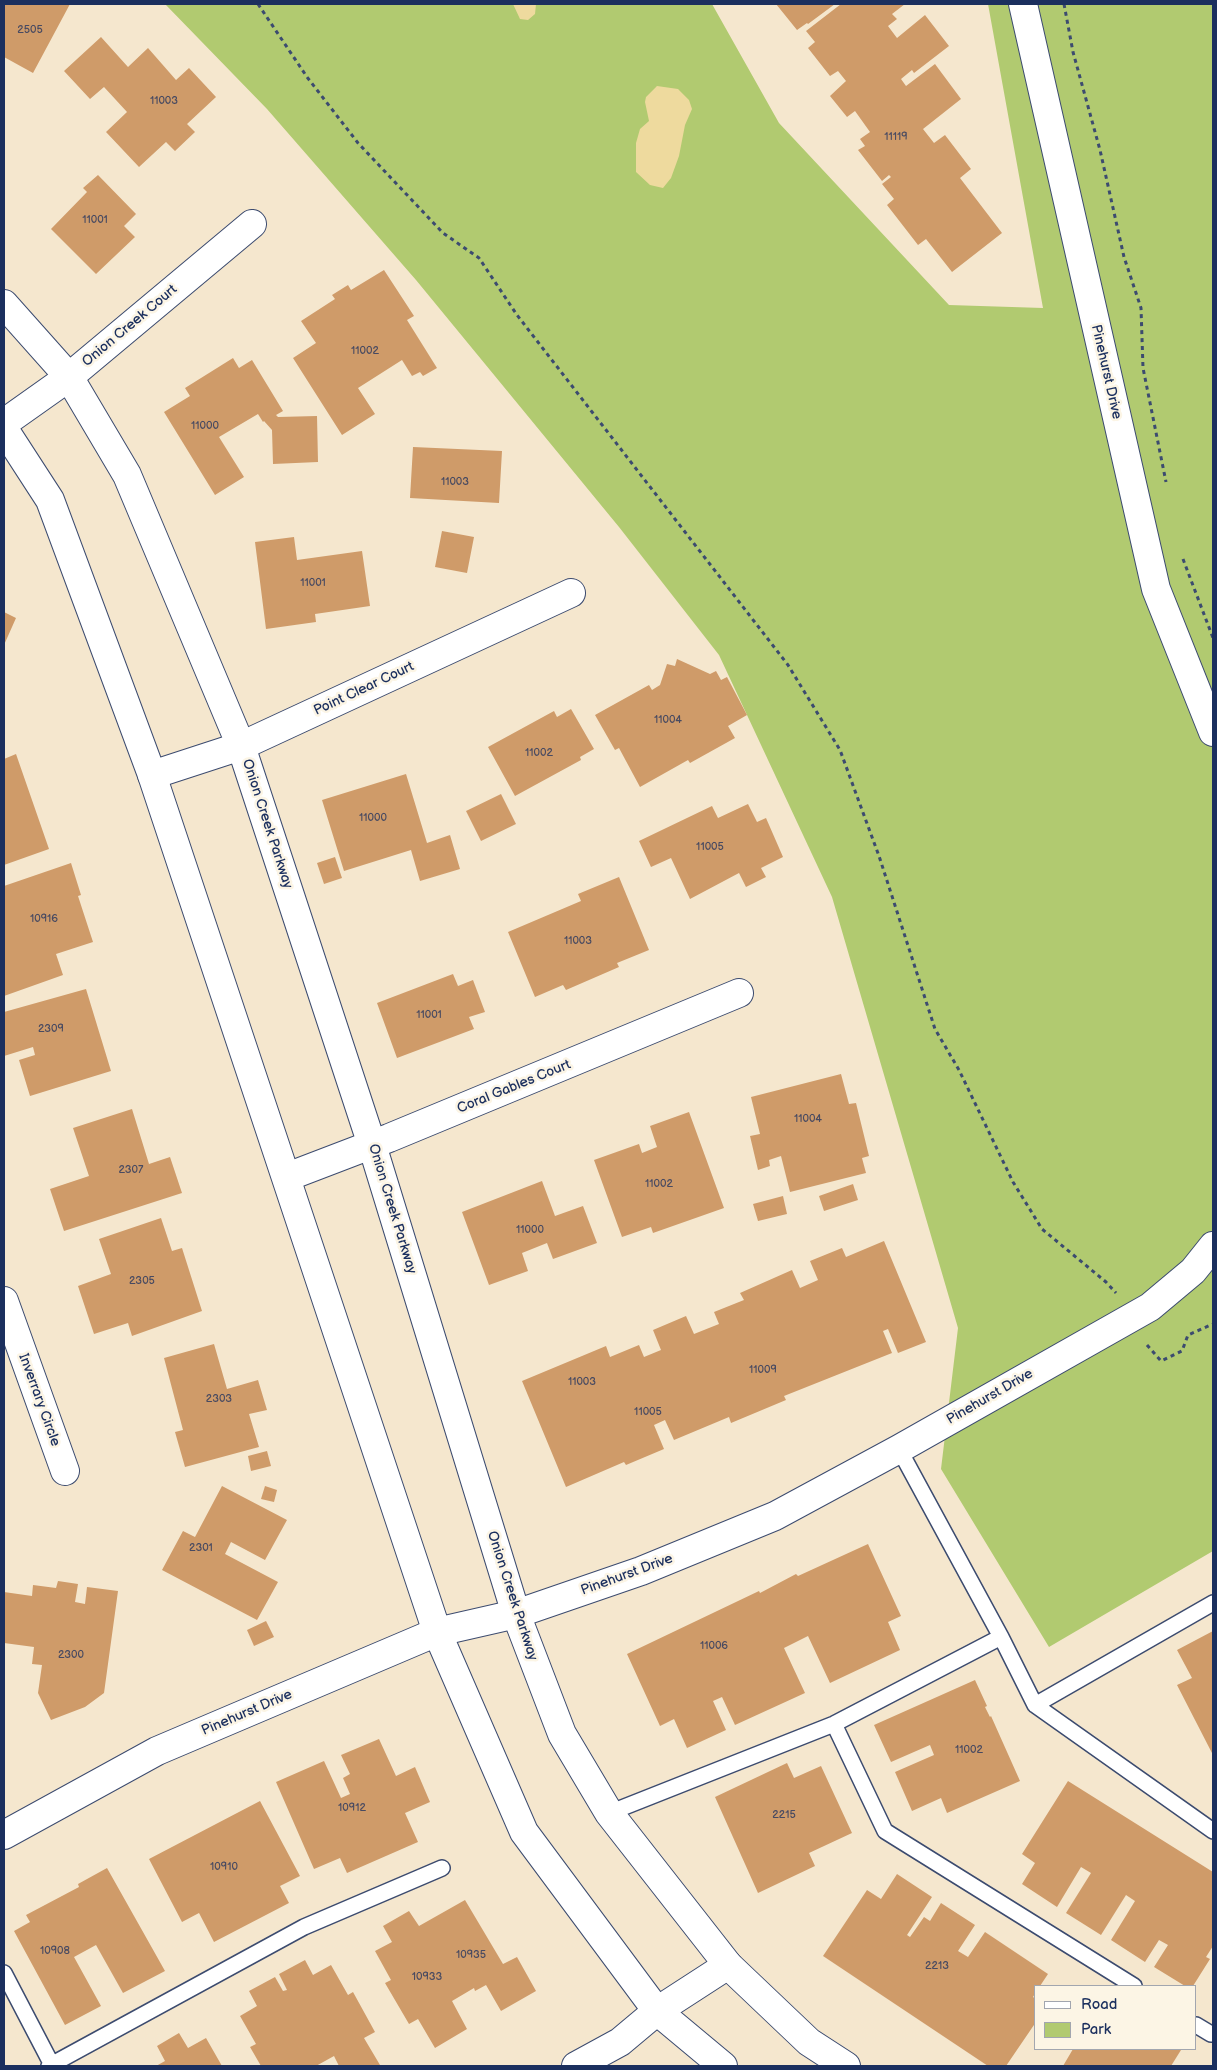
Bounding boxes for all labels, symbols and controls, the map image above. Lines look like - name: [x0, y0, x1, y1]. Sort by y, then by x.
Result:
- house number: 2505: [17, 23, 43, 37]
- house number: 11003: [150, 94, 178, 108]
- house number: 11119: [884, 130, 908, 144]
- house number: 11001: [82, 213, 108, 227]
- street label: Onion Creek Court: [79, 281, 181, 371]
- street label: Pinehurst Drive: [1087, 323, 1125, 421]
- house number: 11002: [351, 344, 379, 358]
- house number: 11000: [191, 419, 219, 433]
- house number: 11003: [441, 475, 469, 489]
- house number: 11001: [300, 576, 326, 590]
- street label: Point Clear Court: [311, 658, 417, 720]
- house number: 11004: [654, 713, 682, 727]
- house number: 11002: [525, 746, 553, 760]
- street label: Onion Creek Parkway: [238, 757, 296, 891]
- house number: 11000: [359, 811, 387, 825]
- house number: 11005: [696, 840, 724, 854]
- house number: 10916: [30, 912, 58, 926]
- house number: 11003: [564, 934, 592, 948]
- house number: 11001: [416, 1008, 442, 1022]
- house number: 2309: [38, 1022, 64, 1036]
- street label: Coral Gables Court: [455, 1057, 573, 1117]
- house number: 11004: [794, 1112, 822, 1126]
- street label: Onion Creek Parkway: [364, 1142, 420, 1276]
- house number: 2307: [119, 1163, 143, 1177]
- house number: 11002: [645, 1177, 673, 1191]
- house number: 11000: [516, 1223, 544, 1237]
- house number: 2305: [129, 1274, 155, 1288]
- street label: Inverrary Circle: [14, 1351, 64, 1449]
- house number: 11009: [749, 1363, 777, 1377]
- street label: Pinehurst Drive: [944, 1366, 1036, 1428]
- house number: 11003: [568, 1375, 596, 1389]
- house number: 2303: [206, 1392, 232, 1406]
- house number: 11005: [634, 1405, 662, 1419]
- street label: Onion Creek Parkway: [483, 1529, 541, 1663]
- house number: 2301: [189, 1541, 213, 1555]
- street label: Pinehurst Drive: [579, 1551, 675, 1599]
- house number: 11006: [700, 1639, 728, 1653]
- house number: 2300: [58, 1648, 84, 1662]
- street label: Pinehurst Drive: [199, 1686, 295, 1740]
- house number: 11002: [955, 1743, 983, 1757]
- house number: 10912: [338, 1801, 366, 1815]
- house number: 2215: [772, 1808, 796, 1822]
- house number: 10910: [210, 1860, 238, 1874]
- house number: 10908: [40, 1944, 70, 1958]
- house number: 10935: [456, 1948, 486, 1962]
- house number: 2213: [925, 1959, 949, 1973]
- house number: 10933: [412, 1970, 442, 1984]
- legend: [1034, 1985, 1197, 2050]
- text: Road: [1081, 1995, 1117, 2014]
- text: Park: [1081, 2020, 1111, 2039]

